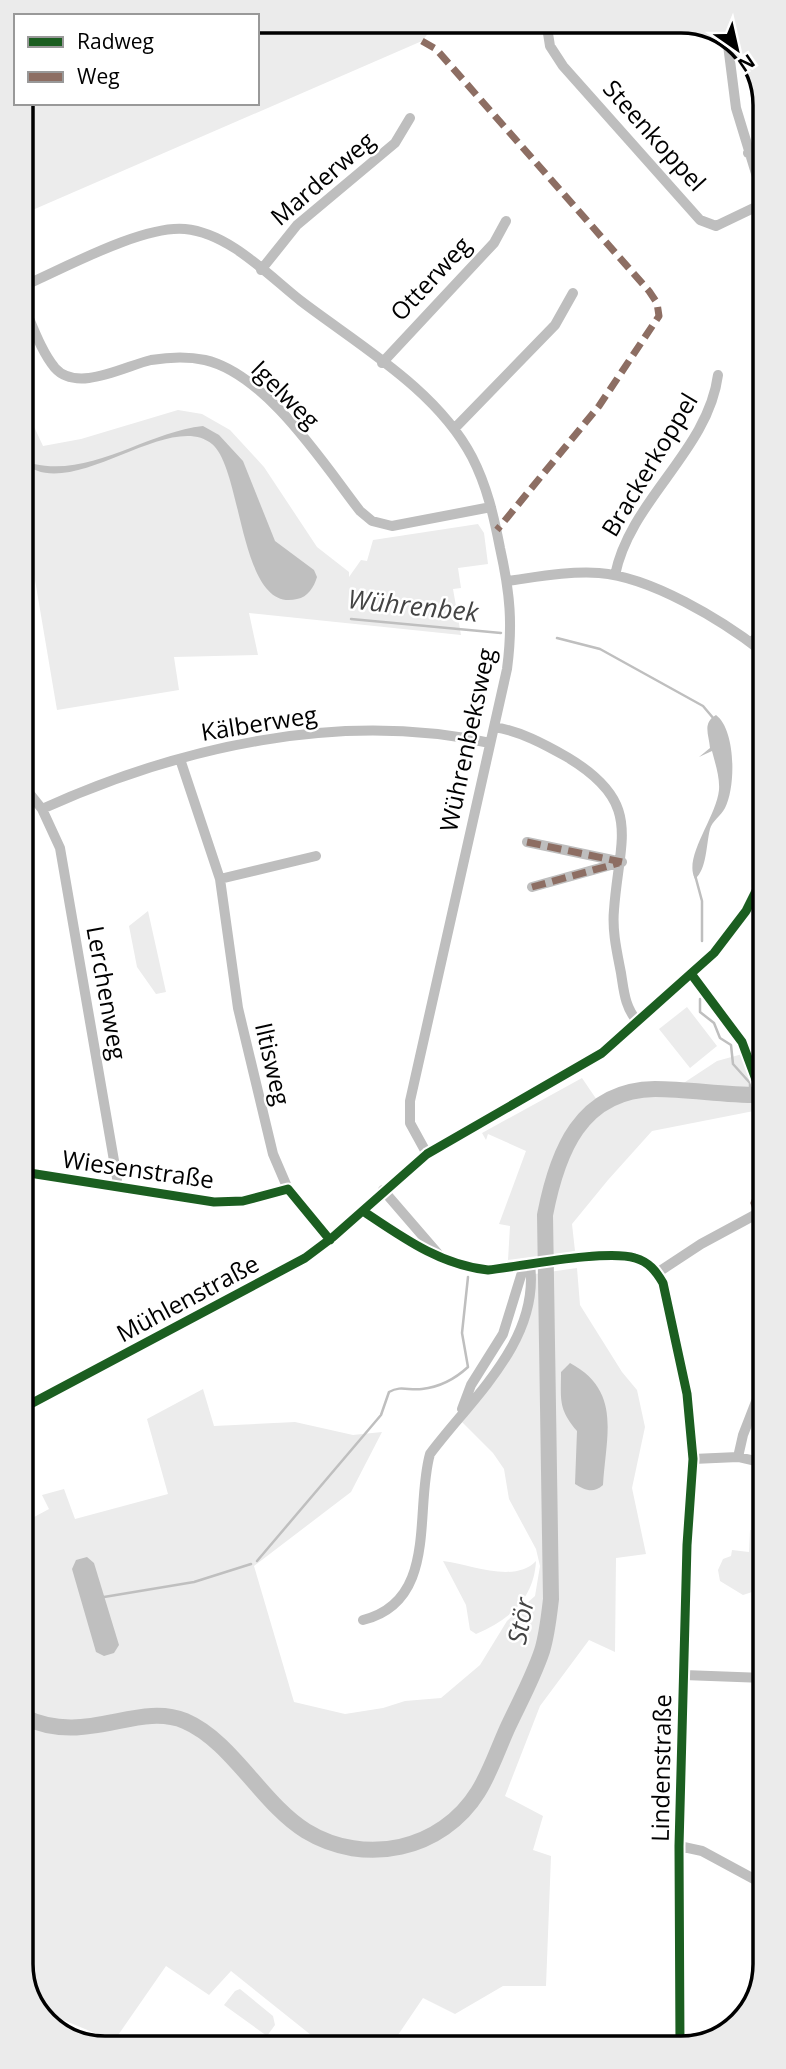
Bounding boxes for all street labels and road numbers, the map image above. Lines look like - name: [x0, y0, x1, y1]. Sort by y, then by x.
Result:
- street label: Steenkoppel: [596, 72, 714, 198]
- street label: Marderweg: [263, 123, 381, 232]
- street label: Otterweg: [382, 229, 477, 327]
- street label: Igelweg: [245, 352, 328, 435]
- street label: Brackerkoppel: [593, 386, 705, 542]
- street label: Wührenbeksweg: [431, 645, 502, 835]
- street label: Kälberweg: [198, 697, 319, 748]
- street label: Lerchenweg: [79, 923, 135, 1062]
- street label: Iltisweg: [248, 1019, 299, 1108]
- street label: Wiesenstraße: [60, 1142, 216, 1195]
- street label: Mühlenstraße: [110, 1246, 264, 1349]
- street label: Lindenstraße: [643, 1694, 678, 1842]

